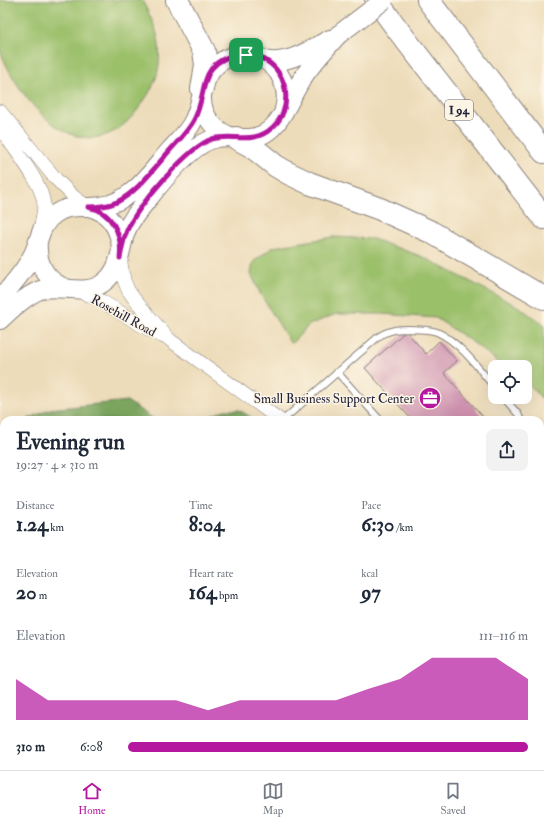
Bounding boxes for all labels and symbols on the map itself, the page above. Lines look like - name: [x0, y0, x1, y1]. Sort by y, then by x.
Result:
- pin: [229, 38, 263, 72]
- road number: I 94: [445, 100, 473, 120]
- street label: Rosehill Road: [88, 291, 159, 341]
- office icon: Small Business Support Center: [417, 385, 443, 411]
- place label: Small Business Support Center: [254, 391, 414, 408]

